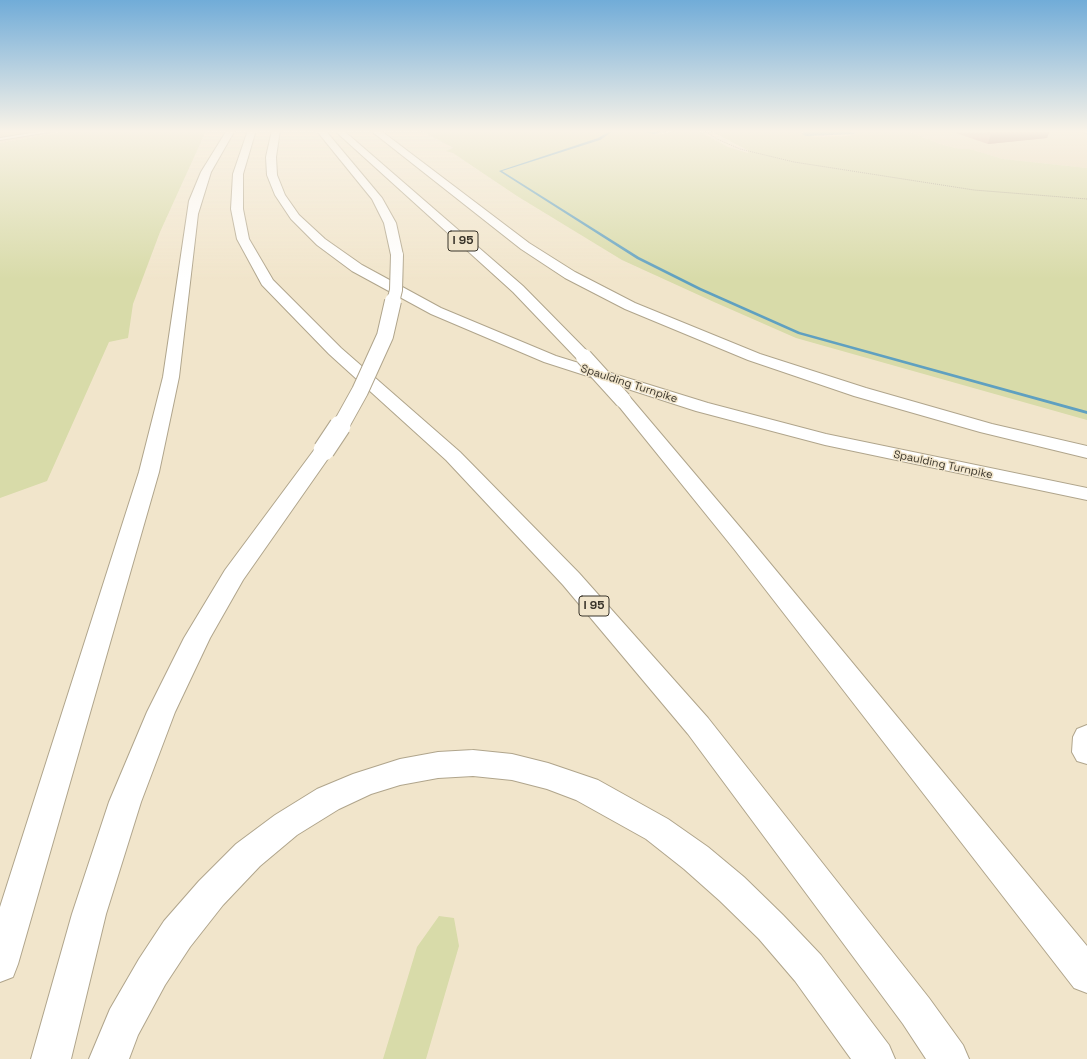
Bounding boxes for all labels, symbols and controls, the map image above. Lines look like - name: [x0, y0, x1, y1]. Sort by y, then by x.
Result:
- road number: I 95: [448, 231, 478, 251]
- street label: Spaulding Turnpike: [579, 362, 679, 406]
- street label: Spaulding Turnpike: [892, 448, 994, 482]
- road number: I 95: [579, 596, 609, 616]

